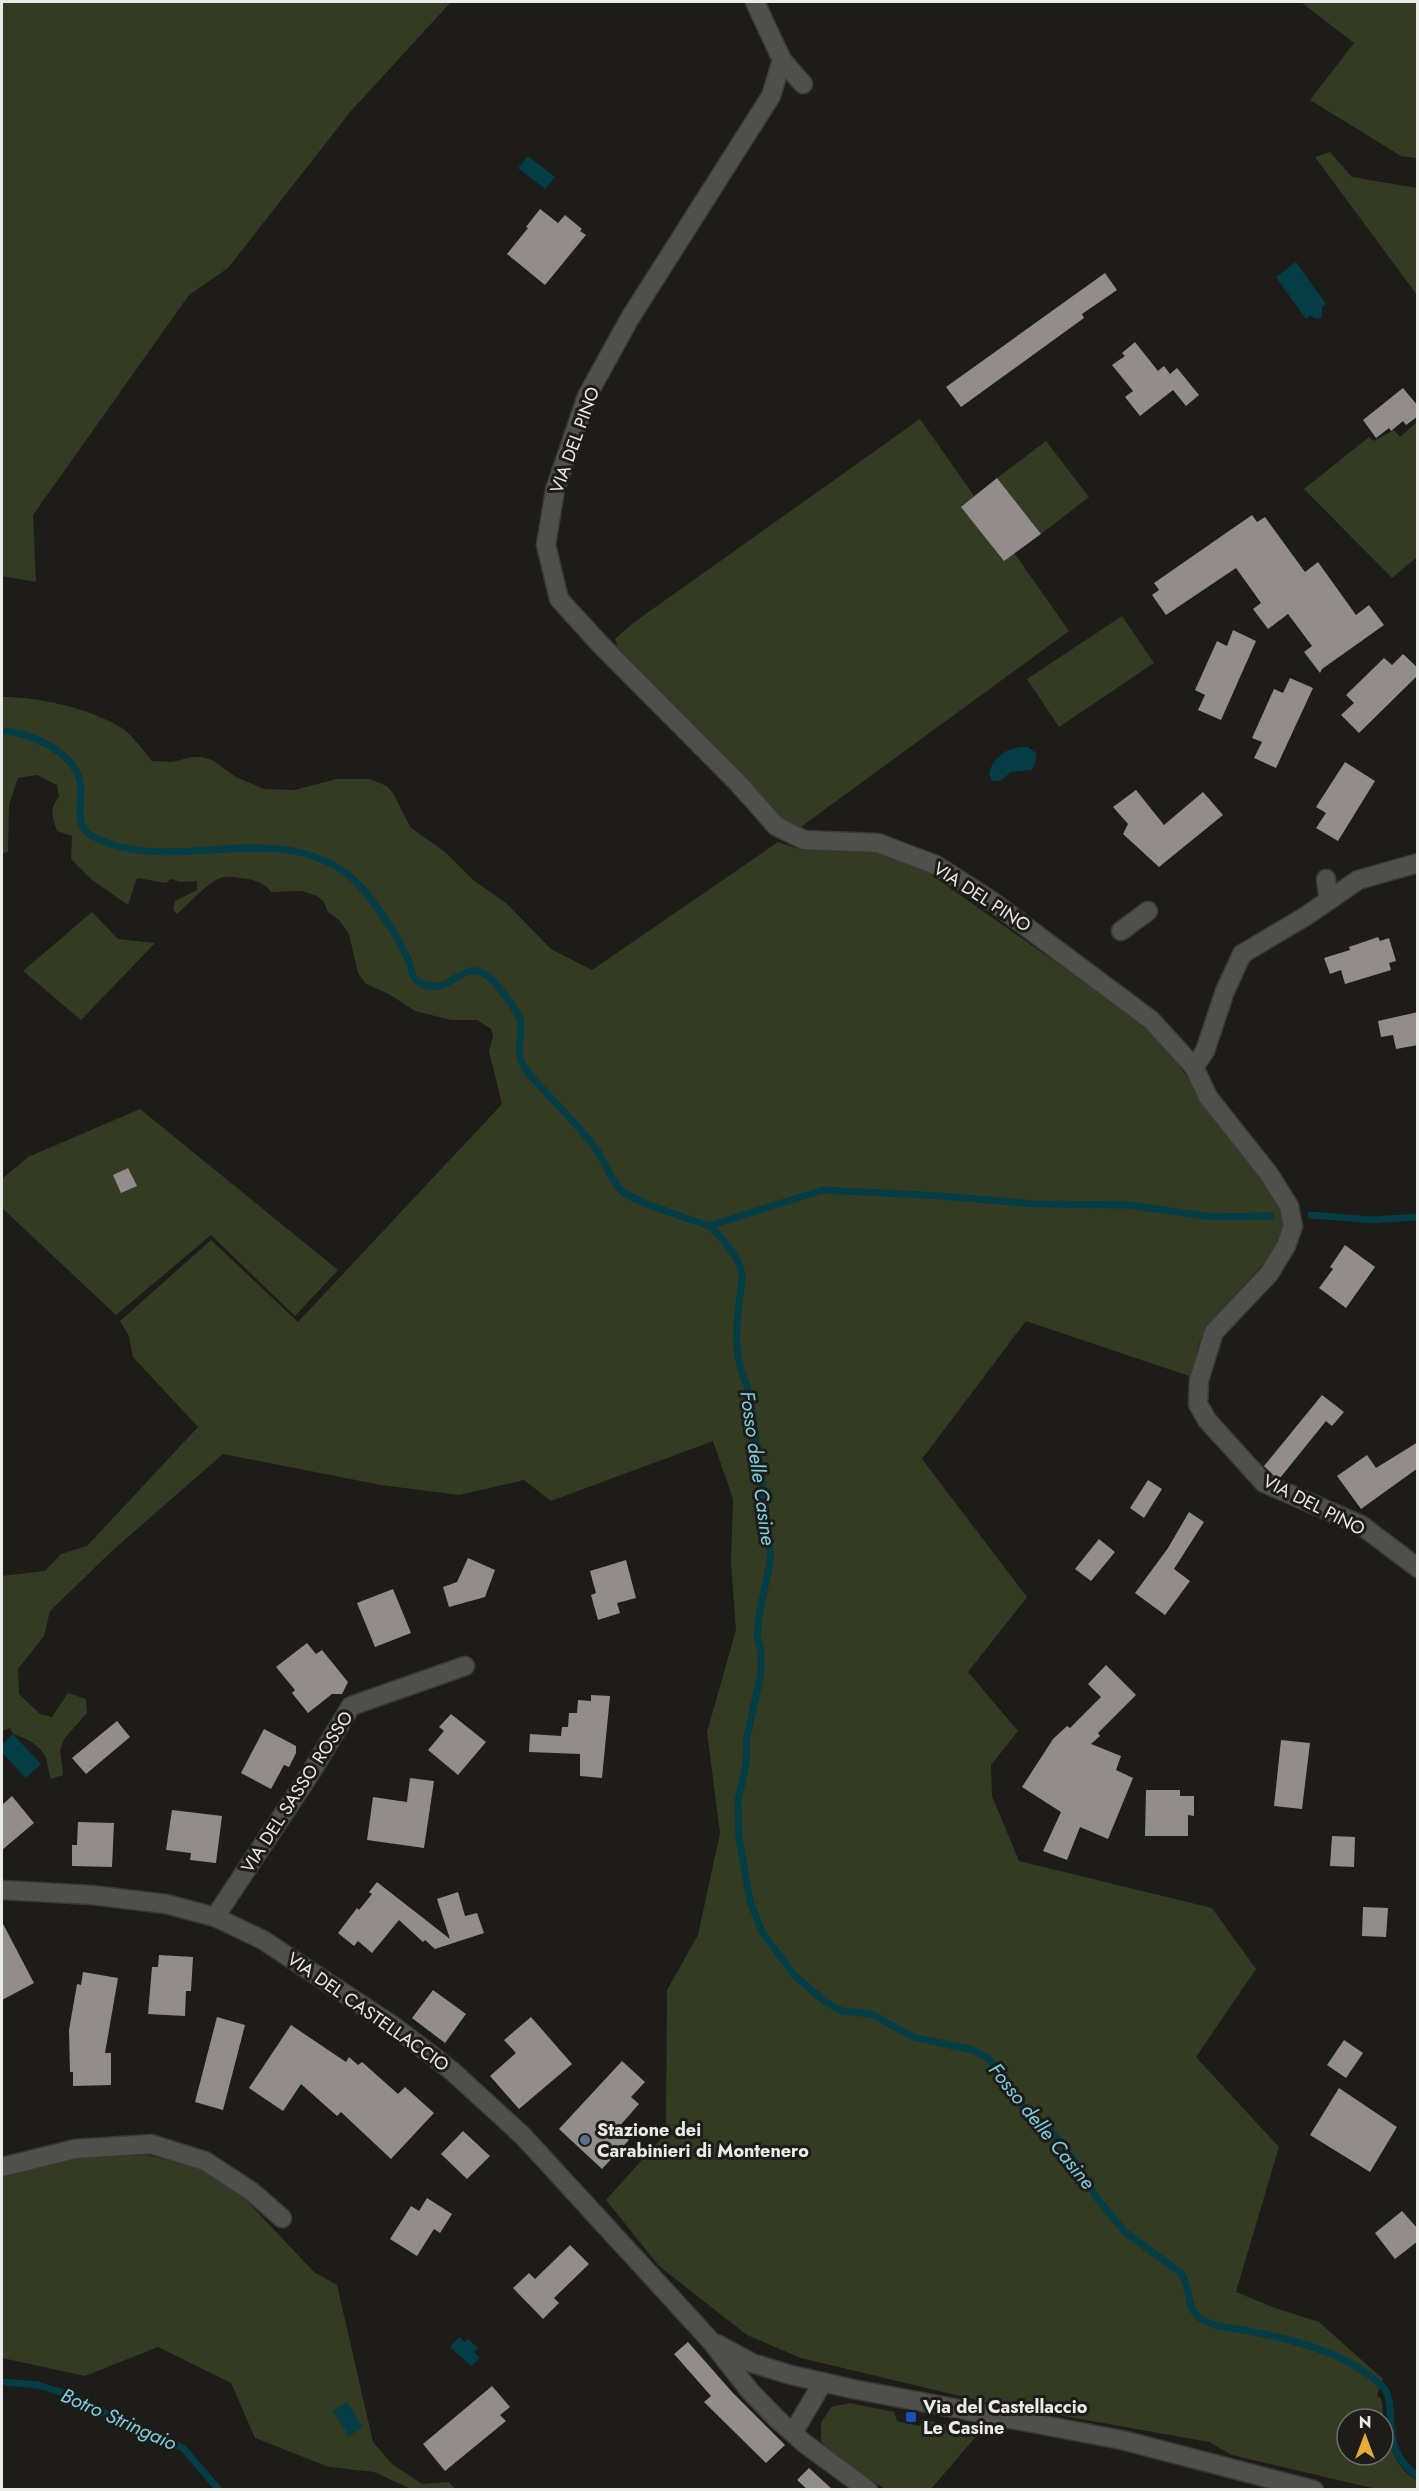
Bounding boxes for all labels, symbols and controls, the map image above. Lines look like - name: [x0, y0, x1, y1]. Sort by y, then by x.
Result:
- street label: VIA DEL PINO: [544, 383, 606, 497]
- street label: VIA DEL PINO: [928, 856, 1036, 938]
- water label: Fosso delle Casine: [732, 1389, 783, 1547]
- street label: VIA DEL PINO: [1258, 1468, 1370, 1542]
- street label: VIA DEL SASSO ROSSO: [235, 1706, 359, 1878]
- street label: VIA DEL CASTELLACCIO: [282, 1946, 454, 2078]
- water label: Fosso delle Casine: [981, 2057, 1102, 2196]
- place label: Stazione dei Carabinieri di Montenero: [597, 2117, 809, 2164]
- marker: Stazione dei Carabinieri di Montenero: [578, 2133, 592, 2147]
- water label: Botro Stringaio: [56, 2381, 182, 2458]
- place label: Via del Castellaccio Le Casine: [922, 2394, 1088, 2441]
- north arrow: [1335, 2407, 1395, 2467]
- marker: Via del Castellaccio Le Casine: [904, 2410, 918, 2424]
- text: N: [1359, 2411, 1371, 2434]

